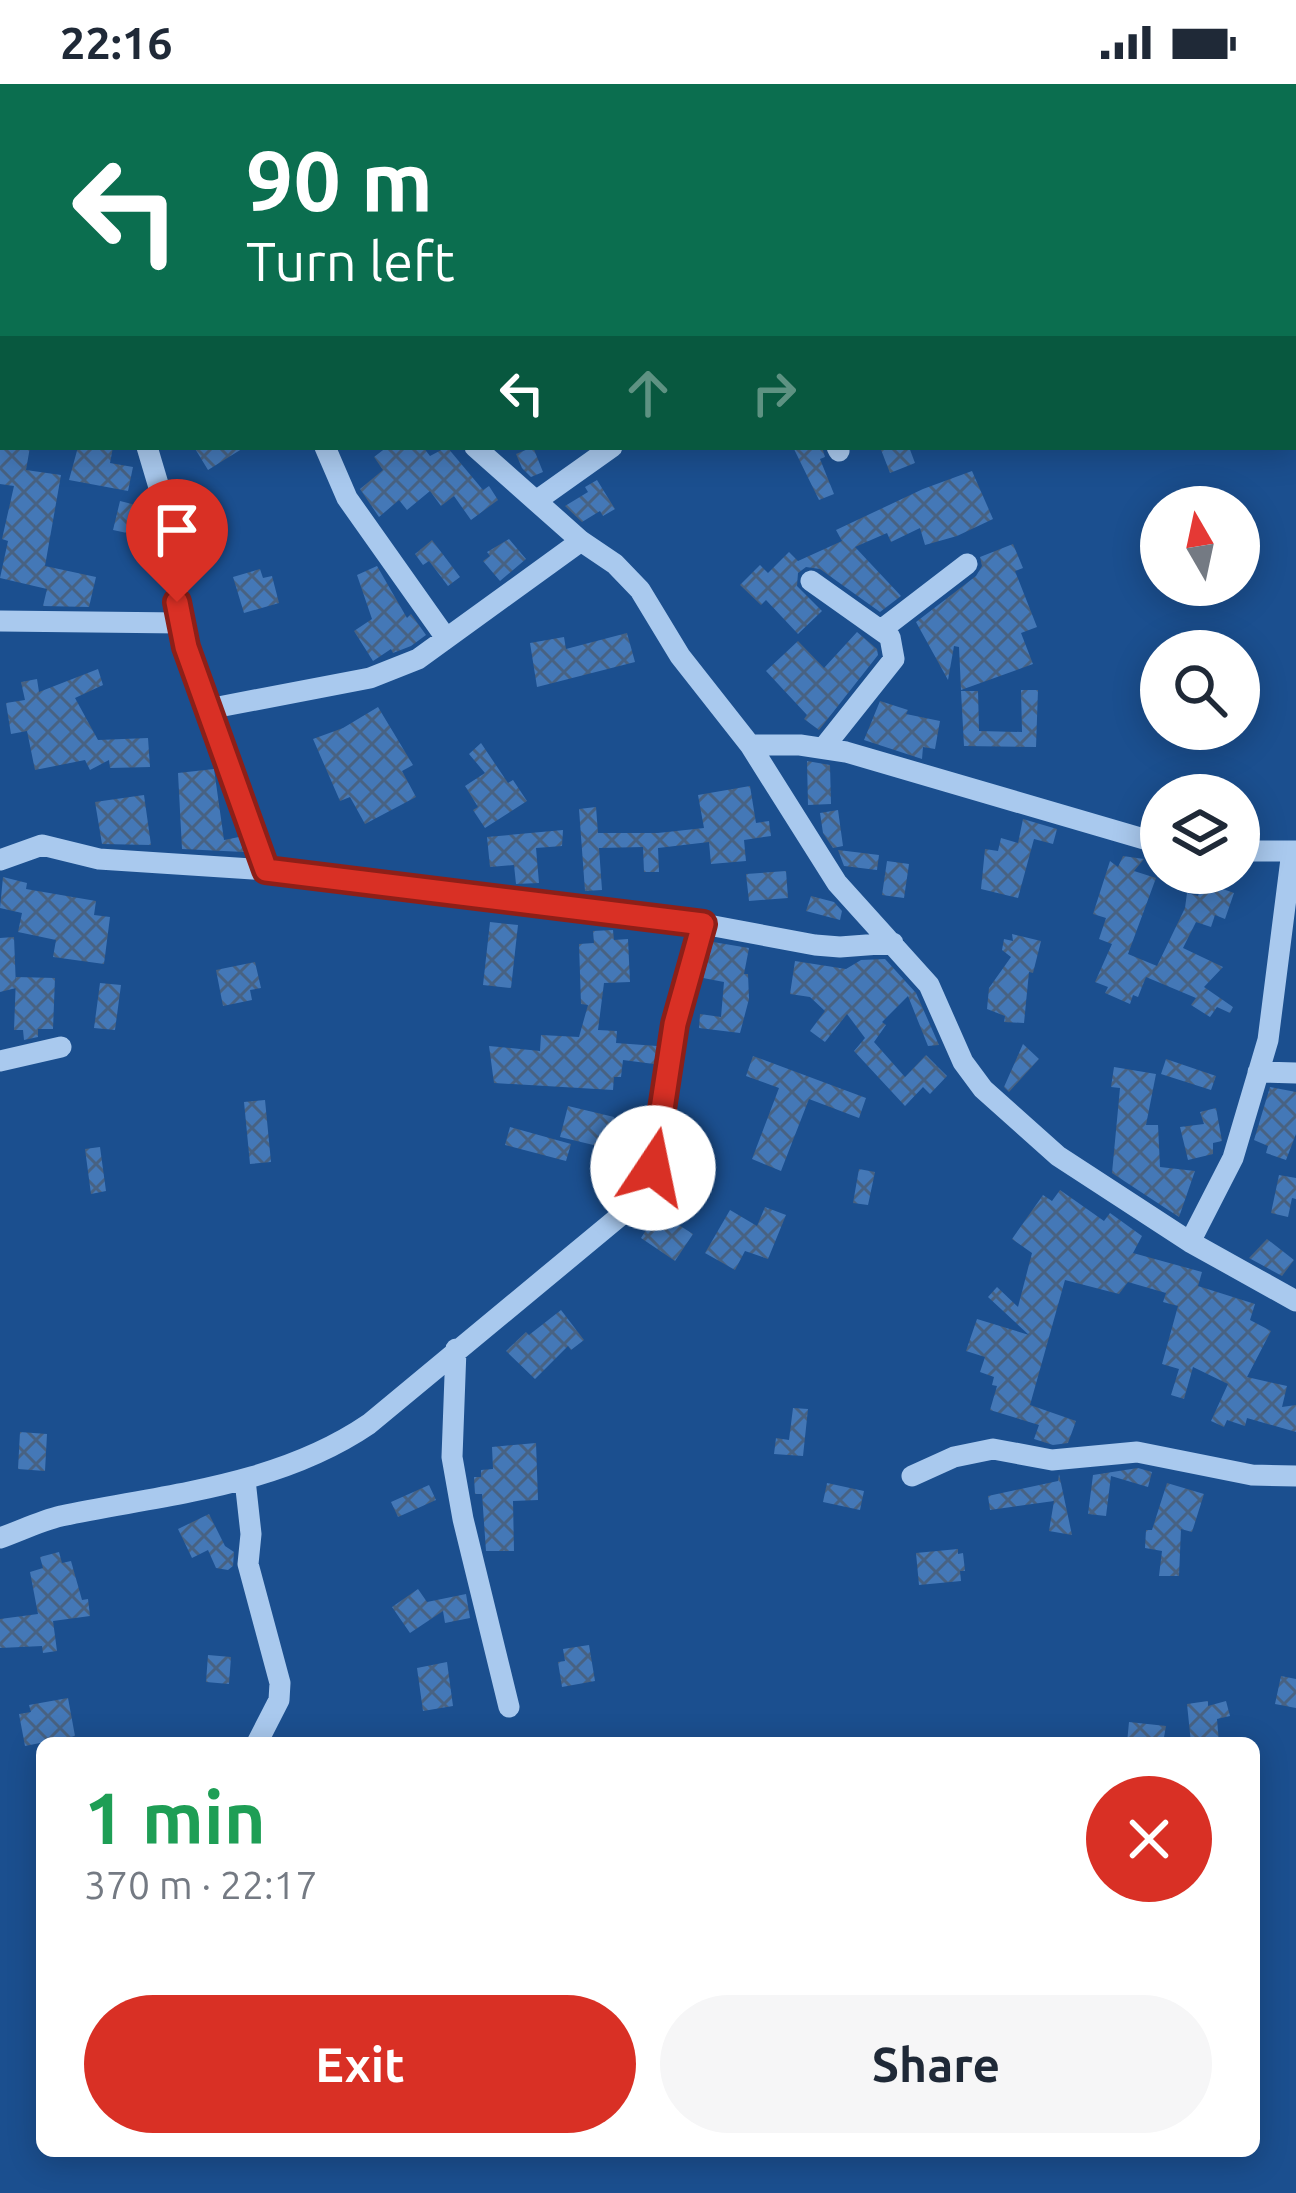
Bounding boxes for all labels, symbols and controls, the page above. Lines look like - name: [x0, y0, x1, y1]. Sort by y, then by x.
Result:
- text: 22:16: [60, 17, 173, 68]
- icon: left: [48, 132, 204, 288]
- text: 90 m: [246, 133, 433, 227]
- text: Turn left: [246, 231, 455, 291]
- icon: left: [489, 360, 555, 426]
- icon: ahead: [615, 360, 681, 426]
- icon: right: [741, 360, 807, 426]
- pin: [126, 479, 228, 602]
- north arrow: [1140, 486, 1260, 606]
- map controls: [1140, 486, 1260, 894]
- icon: arrive: [144, 497, 210, 563]
- button: search: [1140, 630, 1260, 750]
- button: layers: [1140, 774, 1260, 894]
- position arrow: [590, 1105, 716, 1231]
- button: close: [1086, 1776, 1212, 1902]
- text: 1 min: [84, 1777, 266, 1858]
- text: 370 m · 22:17: [84, 1863, 318, 1906]
- button: Exit: [84, 1995, 636, 2133]
- button: Share: [660, 1995, 1212, 2133]

